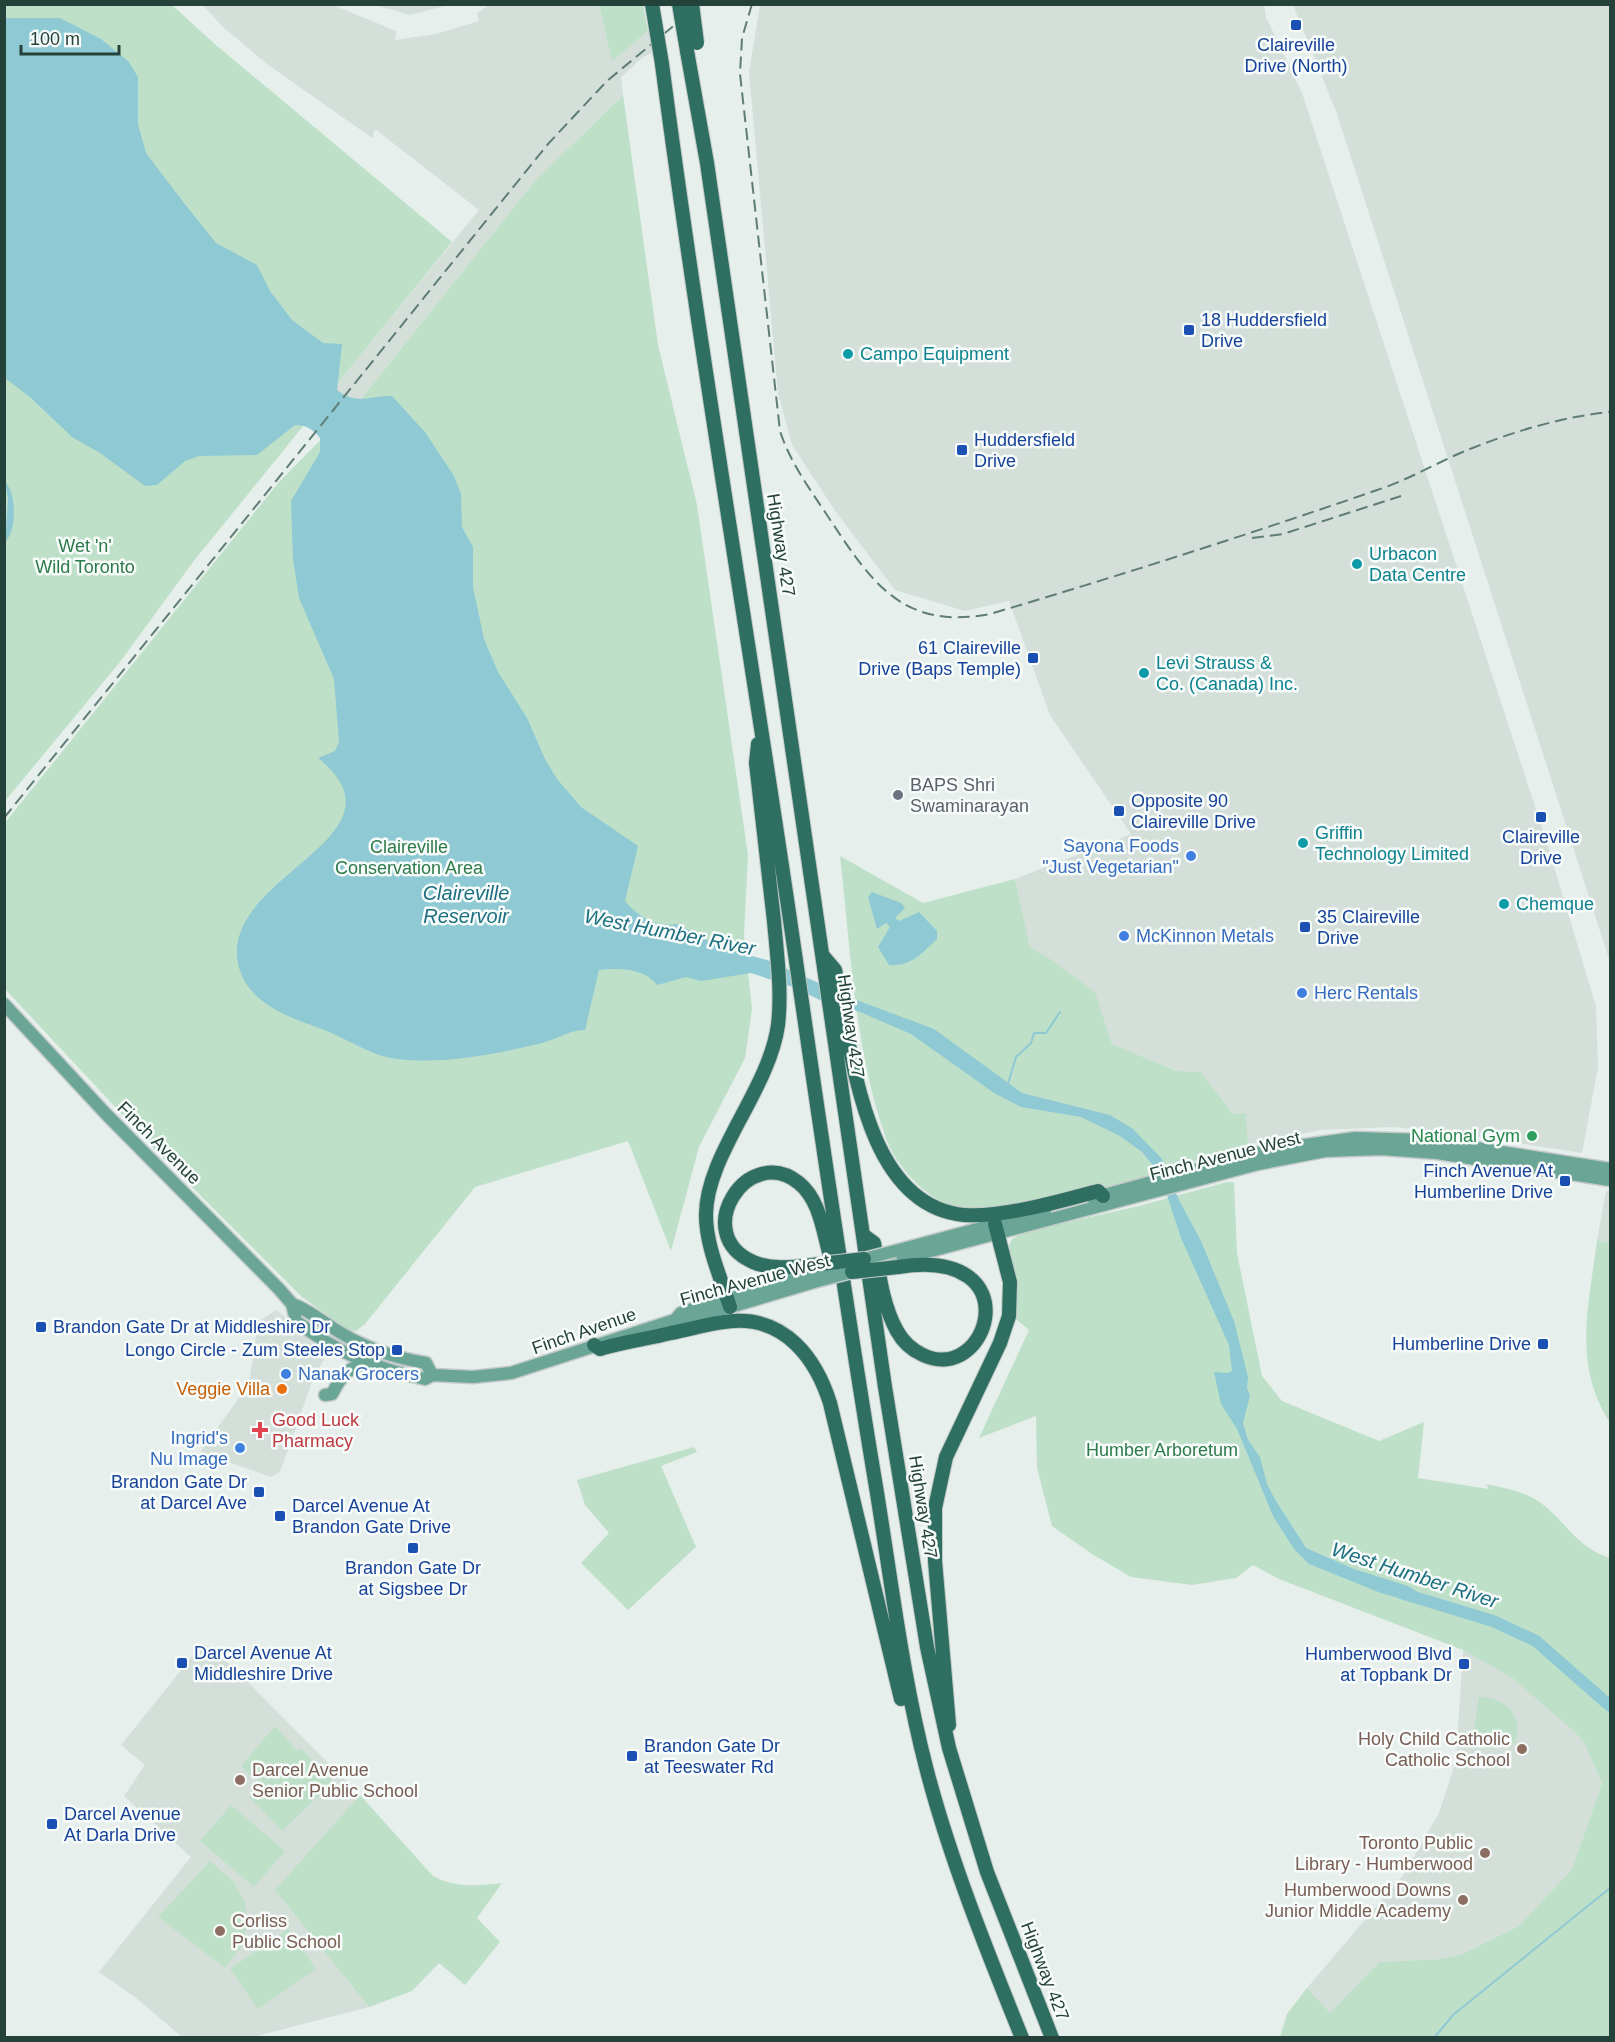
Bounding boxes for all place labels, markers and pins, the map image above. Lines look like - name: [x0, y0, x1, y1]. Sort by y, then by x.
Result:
- marker: Claireville Drive (North): [1289, 18, 1303, 32]
- place label: Claireville Drive (North): [1244, 35, 1348, 76]
- place label: 18 Huddersfield Drive: [1201, 310, 1327, 351]
- marker: 18 Huddersfield Drive: [1182, 323, 1196, 337]
- place label: Campo Equipment: [860, 344, 1009, 364]
- marker: Campo Equipment: [841, 347, 855, 361]
- place label: Huddersfield Drive: [974, 430, 1075, 471]
- marker: Huddersfield Drive: [955, 443, 969, 457]
- place label: Urbacon Data Centre: [1369, 544, 1466, 585]
- marker: Urbacon Data Centre: [1350, 557, 1364, 571]
- place label: 61 Claireville Drive (Baps Temple): [858, 638, 1021, 679]
- marker: 61 Claireville Drive (Baps Temple): [1026, 651, 1040, 665]
- place label: Levi Strauss & Co. (Canada) Inc.: [1156, 653, 1298, 694]
- marker: Levi Strauss & Co. (Canada) Inc.: [1137, 666, 1151, 680]
- place label: BAPS Shri Swaminarayan: [910, 775, 1029, 816]
- marker: BAPS Shri Swaminarayan: [891, 788, 905, 802]
- place label: Opposite 90 Claireville Drive: [1131, 791, 1256, 832]
- marker: Opposite 90 Claireville Drive: [1112, 804, 1126, 818]
- marker: Claireville Drive: [1534, 810, 1548, 824]
- place label: Griffin Technology Limited: [1315, 823, 1469, 864]
- place label: Claireville Drive: [1502, 827, 1580, 868]
- place label: Sayona Foods "Just Vegetarian": [1042, 836, 1179, 877]
- marker: Griffin Technology Limited: [1296, 836, 1310, 850]
- marker: Sayona Foods "Just Vegetarian": [1184, 849, 1198, 863]
- place label: Chemque: [1516, 894, 1594, 914]
- marker: Chemque: [1497, 897, 1511, 911]
- place label: 35 Claireville Drive: [1317, 907, 1420, 948]
- marker: 35 Claireville Drive: [1298, 920, 1312, 934]
- place label: McKinnon Metals: [1136, 926, 1274, 946]
- marker: McKinnon Metals: [1117, 929, 1131, 943]
- place label: Herc Rentals: [1314, 983, 1418, 1003]
- marker: Herc Rentals: [1295, 986, 1309, 1000]
- place label: National Gym: [1411, 1126, 1520, 1146]
- marker: National Gym: [1525, 1129, 1539, 1143]
- place label: Finch Avenue At Humberline Drive: [1414, 1161, 1553, 1202]
- marker: Finch Avenue At Humberline Drive: [1558, 1174, 1572, 1188]
- place label: Brandon Gate Dr at Middleshire Dr: [53, 1317, 330, 1337]
- marker: Brandon Gate Dr at Middleshire Dr: [34, 1320, 48, 1334]
- place label: Humberline Drive: [1392, 1334, 1531, 1354]
- marker: Humberline Drive: [1536, 1337, 1550, 1351]
- place label: Longo Circle - Zum Steeles Stop: [125, 1340, 385, 1360]
- marker: Longo Circle - Zum Steeles Stop: [390, 1343, 404, 1357]
- place label: Nanak Grocers: [298, 1364, 419, 1384]
- marker: Nanak Grocers: [279, 1367, 293, 1381]
- place label: Veggie Villa: [176, 1379, 271, 1399]
- marker: Veggie Villa: [275, 1382, 289, 1396]
- place label: Good Luck Pharmacy: [272, 1410, 360, 1451]
- marker: Good Luck Pharmacy: [253, 1423, 267, 1437]
- place label: Ingrid's Nu Image: [150, 1428, 228, 1469]
- marker: Ingrid's Nu Image: [233, 1441, 247, 1455]
- place label: Brandon Gate Dr at Darcel Ave: [111, 1472, 247, 1513]
- marker: Brandon Gate Dr at Darcel Ave: [252, 1485, 266, 1499]
- place label: Darcel Avenue At Brandon Gate Drive: [292, 1496, 451, 1537]
- marker: Darcel Avenue At Brandon Gate Drive: [273, 1509, 287, 1523]
- marker: Brandon Gate Dr at Sigsbee Dr: [406, 1541, 420, 1555]
- place label: Brandon Gate Dr at Sigsbee Dr: [345, 1558, 481, 1599]
- place label: Darcel Avenue At Middleshire Drive: [194, 1643, 333, 1684]
- place label: Humberwood Blvd at Topbank Dr: [1305, 1644, 1452, 1685]
- marker: Darcel Avenue At Middleshire Drive: [175, 1656, 189, 1670]
- marker: Humberwood Blvd at Topbank Dr: [1457, 1657, 1471, 1671]
- place label: Holy Child Catholic Catholic School: [1358, 1729, 1510, 1770]
- place label: Brandon Gate Dr at Teeswater Rd: [644, 1736, 780, 1777]
- marker: Holy Child Catholic Catholic School: [1515, 1742, 1529, 1756]
- marker: Brandon Gate Dr at Teeswater Rd: [625, 1749, 639, 1763]
- place label: Darcel Avenue Senior Public School: [252, 1760, 418, 1801]
- marker: Darcel Avenue Senior Public School: [233, 1773, 247, 1787]
- place label: Darcel Avenue At Darla Drive: [64, 1804, 181, 1845]
- marker: Darcel Avenue At Darla Drive: [45, 1817, 59, 1831]
- place label: Toronto Public Library - Humberwood: [1295, 1833, 1473, 1874]
- marker: Toronto Public Library - Humberwood: [1478, 1846, 1492, 1860]
- place label: Humberwood Downs Junior Middle Academy: [1265, 1880, 1451, 1921]
- marker: Humberwood Downs Junior Middle Academy: [1456, 1893, 1470, 1907]
- place label: Corliss Public School: [232, 1911, 341, 1952]
- marker: Corliss Public School: [213, 1924, 227, 1938]

